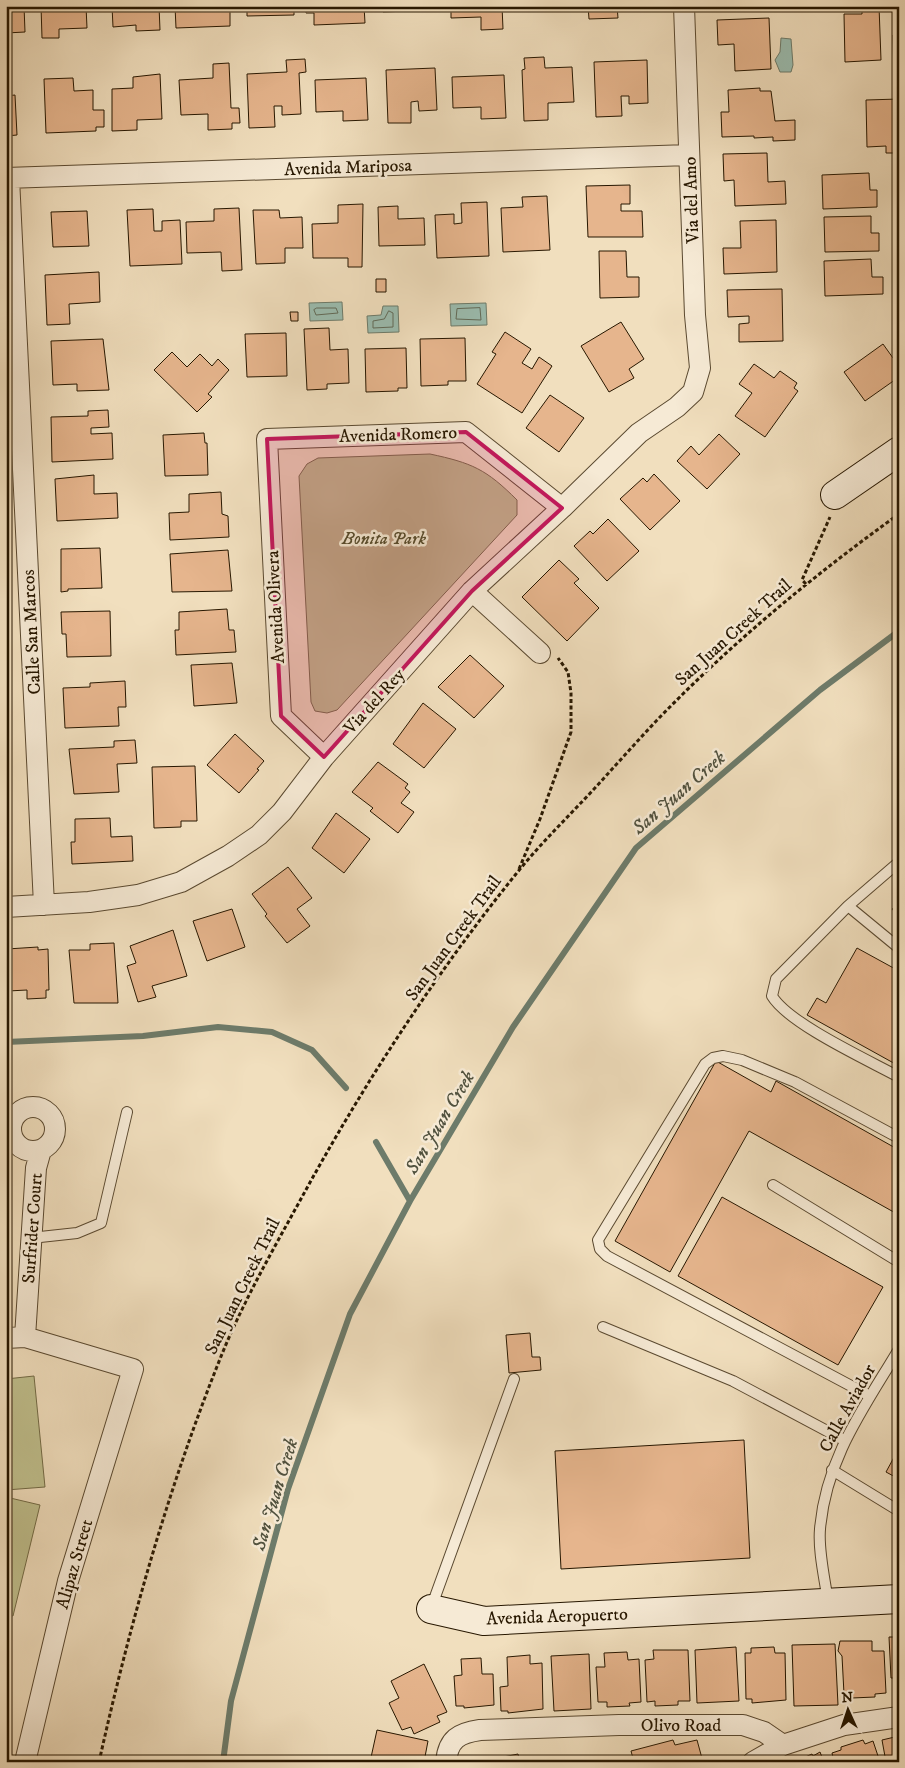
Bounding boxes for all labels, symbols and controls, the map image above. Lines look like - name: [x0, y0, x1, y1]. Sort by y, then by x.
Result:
- street label: Avenida Mariposa: [284, 155, 413, 181]
- street label: Via del Amo: [679, 156, 705, 245]
- street label: Avenida Romero: [339, 422, 458, 448]
- park label: Bonita Park: [341, 528, 426, 550]
- street label: Avenida Olivera: [262, 549, 290, 664]
- street label: Calle San Marcos: [18, 569, 46, 695]
- street label: San Juan Creek Trail: [671, 574, 797, 691]
- street label: Via del Rey: [339, 664, 410, 740]
- water label: San Juan Creek: [627, 746, 730, 841]
- street label: San Juan Creek Trail: [401, 871, 507, 1005]
- water label: San Juan Creek: [400, 1067, 480, 1179]
- street label: Surfrider Court: [18, 1172, 48, 1284]
- street label: San Juan Creek Trail: [200, 1214, 286, 1358]
- street label: Calle Aviador: [815, 1360, 881, 1456]
- water label: San Juan Creek: [247, 1436, 303, 1554]
- street label: Alipaz Street: [52, 1517, 98, 1612]
- street label: Avenida Aeropuerto: [486, 1604, 628, 1630]
- north arrow: [822, 1686, 872, 1736]
- text: N: [841, 1689, 854, 1707]
- street label: Olivo Road: [641, 1715, 721, 1737]

